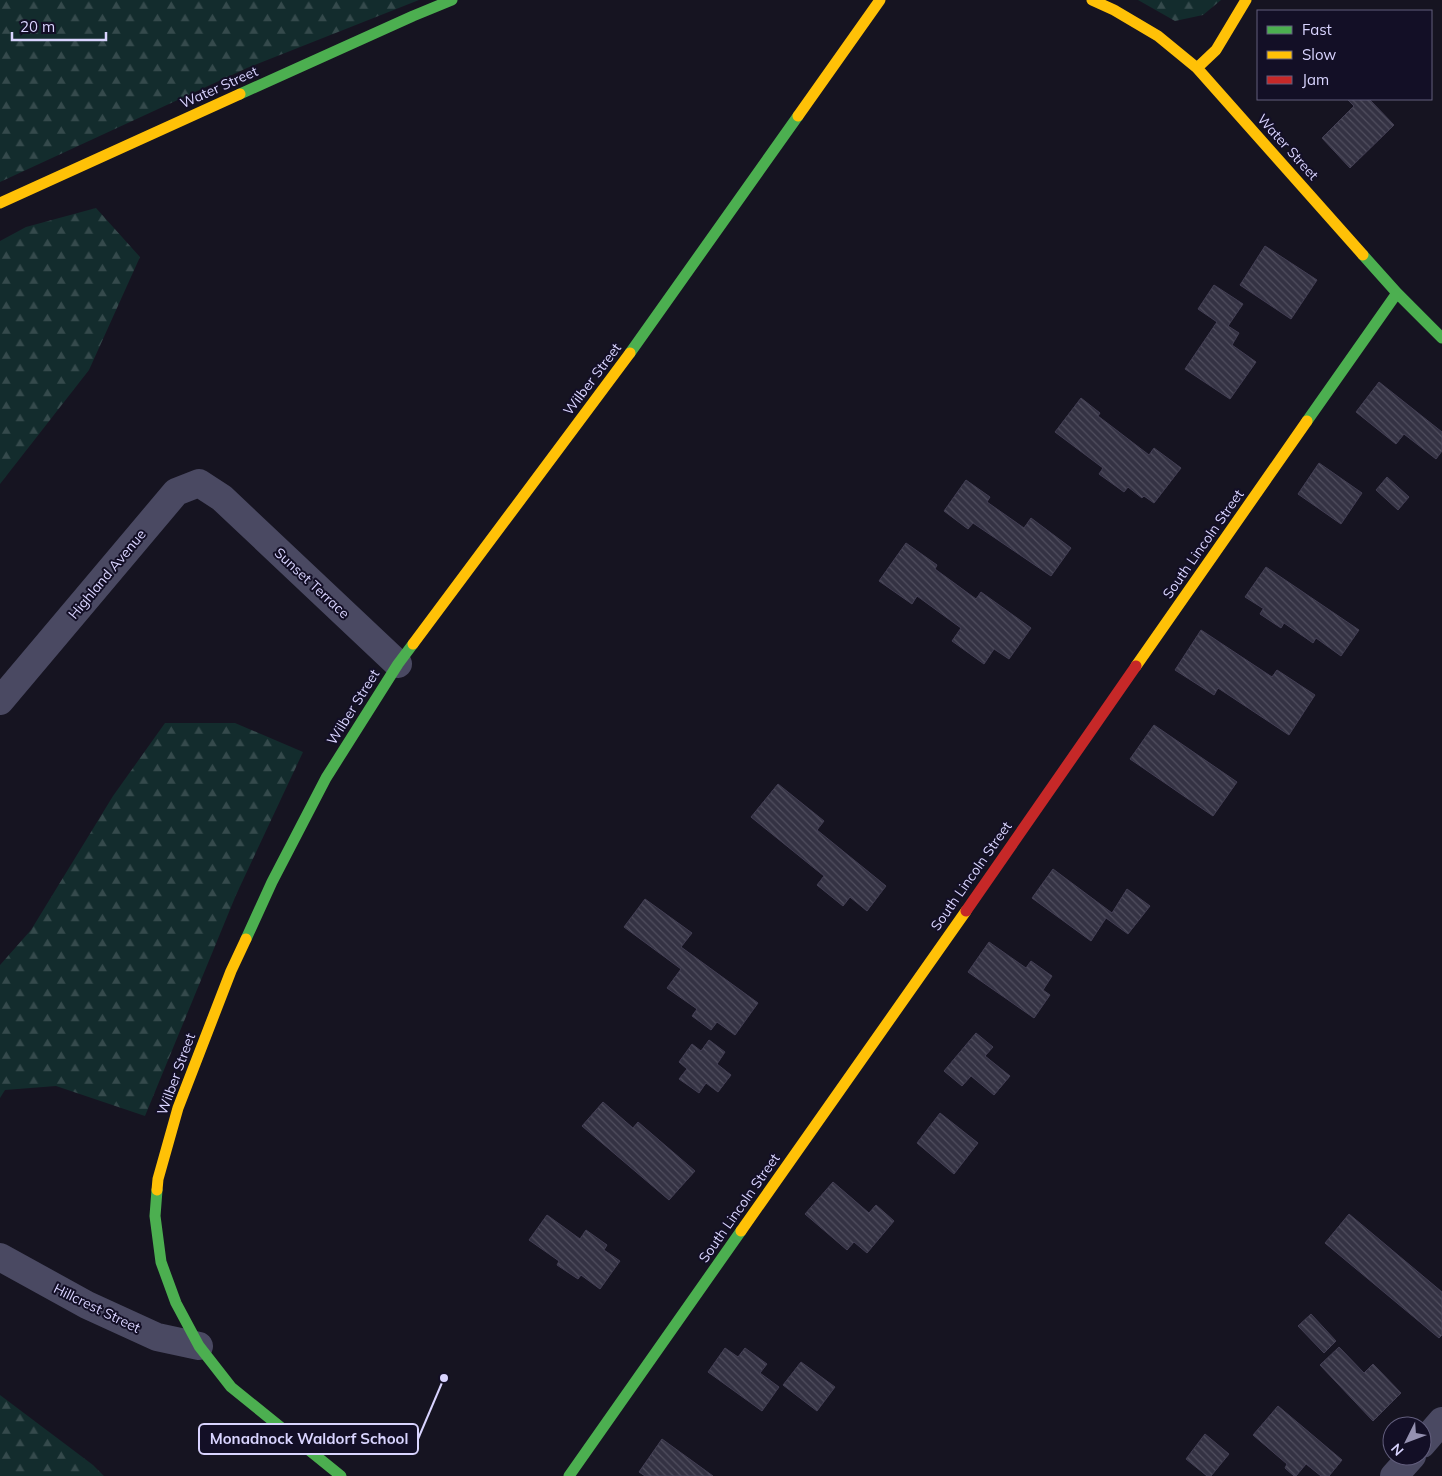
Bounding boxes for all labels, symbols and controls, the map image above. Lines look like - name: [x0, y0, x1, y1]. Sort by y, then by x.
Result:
- scale bar: [12, 10, 106, 42]
- legend: [1257, 10, 1432, 100]
- text: 20 m: [20, 17, 55, 36]
- text: Fast: [1302, 20, 1332, 39]
- text: Slow: [1302, 45, 1336, 64]
- street label: Water Street: [177, 62, 261, 112]
- text: Jam: [1302, 70, 1329, 89]
- street label: Water Street: [1254, 110, 1323, 184]
- street label: Wilber Street: [559, 339, 625, 419]
- street label: South Lincoln Street: [1159, 486, 1248, 602]
- street label: Highland Avenue: [64, 526, 150, 622]
- street label: Sunset Terrace: [271, 544, 353, 622]
- street label: Wilber Street: [323, 666, 383, 748]
- street label: South Lincoln Street: [927, 818, 1016, 934]
- street label: Wilber Street: [153, 1031, 199, 1117]
- street label: South Lincoln Street: [695, 1150, 784, 1266]
- street label: Hillcrest Street: [51, 1279, 143, 1337]
- north arrow: [1382, 1416, 1432, 1466]
- callout: Monadnock Waldorf School: [199, 1424, 418, 1454]
- text: Monadnock Waldorf School: [210, 1429, 408, 1448]
- text: N: [1387, 1440, 1408, 1460]

